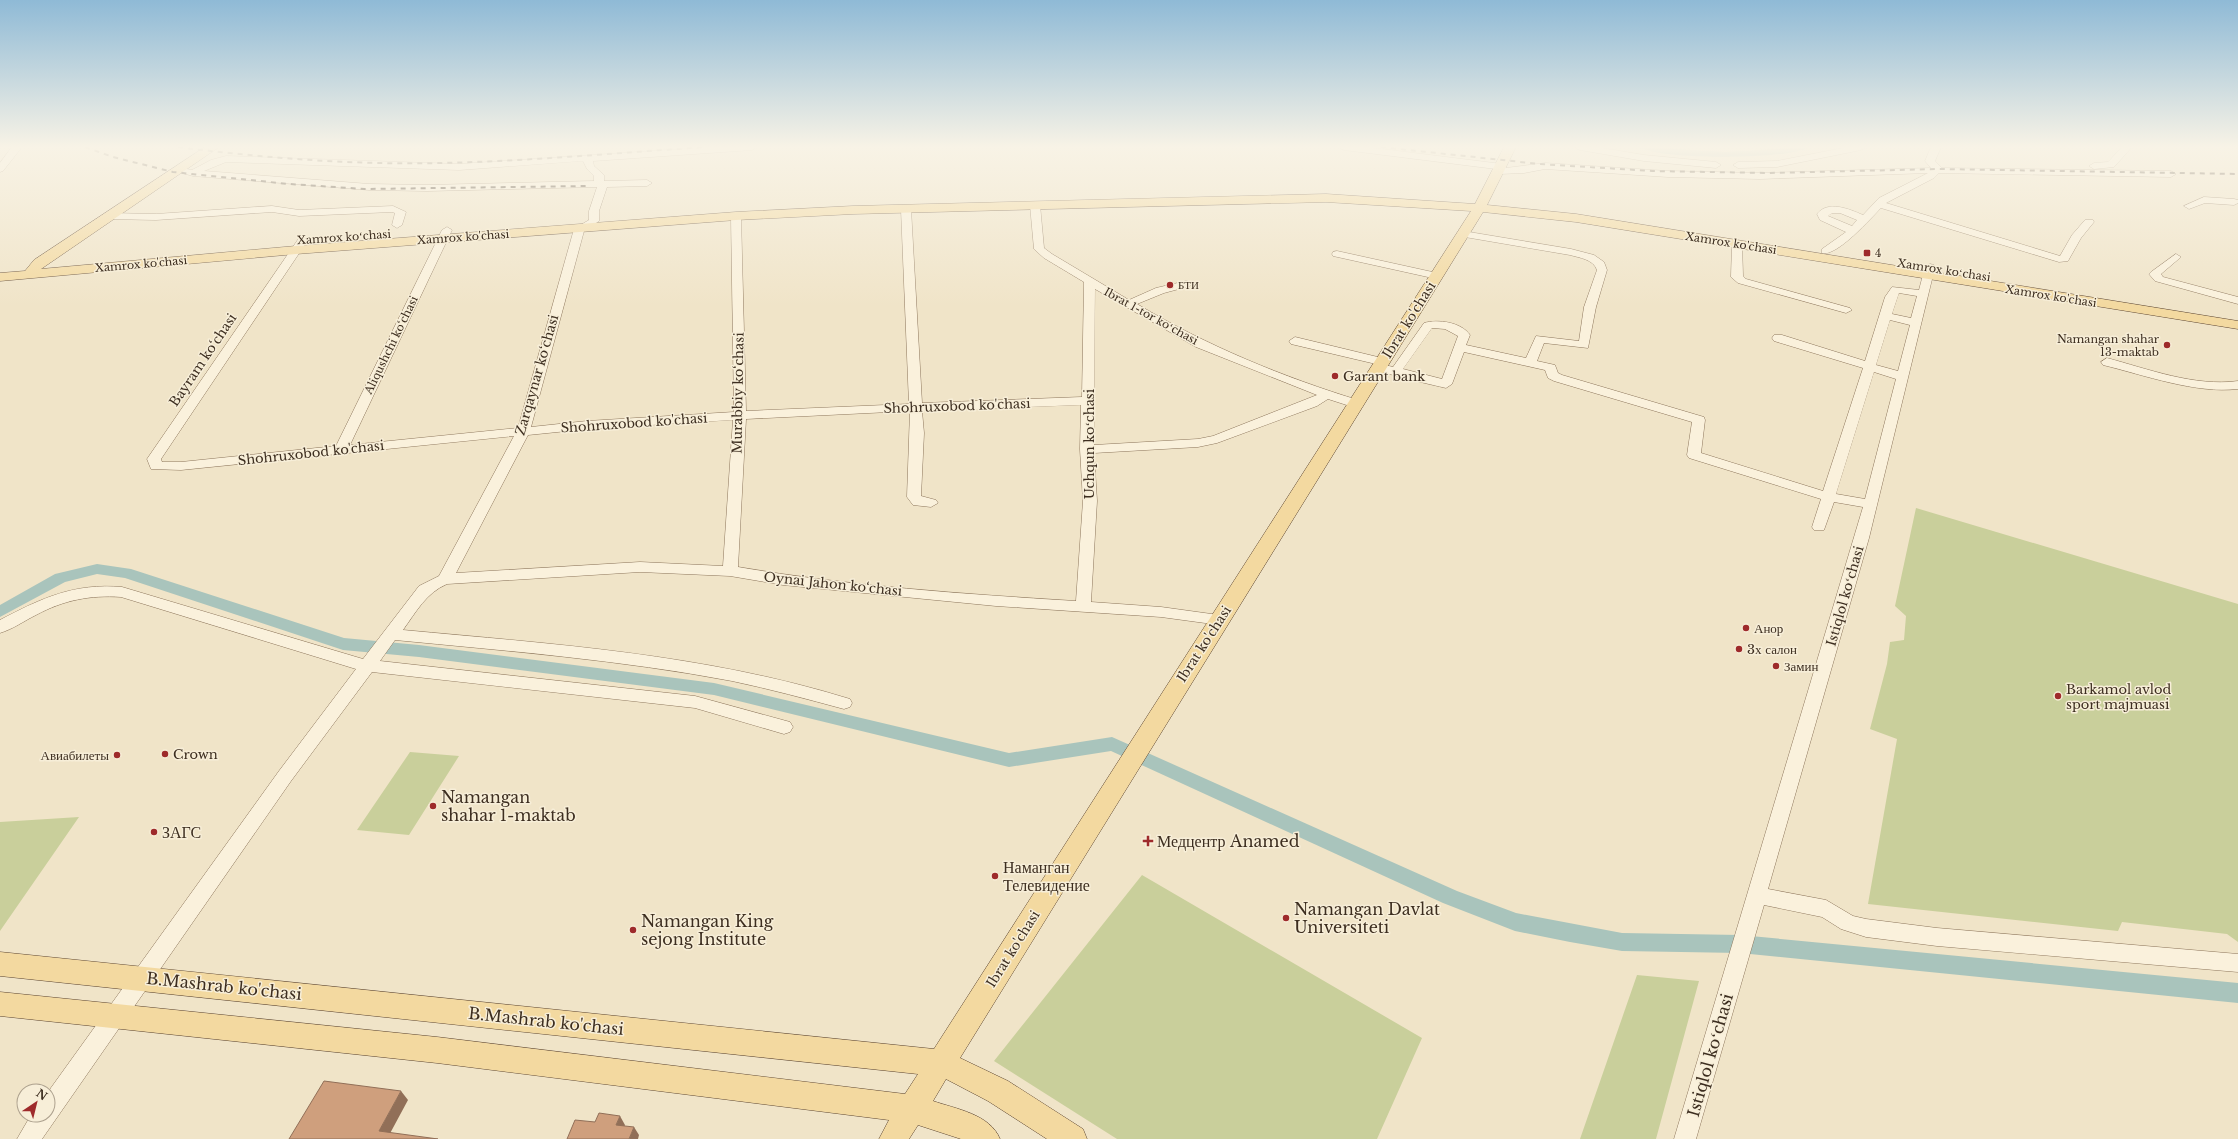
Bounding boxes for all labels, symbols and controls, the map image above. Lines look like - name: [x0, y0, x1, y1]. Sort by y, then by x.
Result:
- street label: Xamrox koʻchasi: [297, 227, 392, 247]
- street label: Xamrox ko'chasi: [416, 227, 510, 247]
- street label: Xamrox ko'chasi: [1684, 229, 1778, 257]
- place label: 4: [1875, 246, 1881, 260]
- marker: 4: [1862, 248, 1872, 258]
- street label: Xamrox ko'chasi: [94, 253, 188, 275]
- street label: Xamrox koʻchasi: [1896, 256, 1992, 284]
- place label: БТИ: [1178, 278, 1199, 292]
- street label: Ibrat ko'chasi: [1379, 278, 1440, 362]
- marker: БТИ: [1165, 280, 1175, 290]
- street label: Xamrox ko'chasi: [2004, 282, 2098, 310]
- street label: Ibrat 1-tor koʻchasi: [1101, 284, 1201, 348]
- street label: Aliqushchi ko‘chasi: [361, 293, 421, 397]
- street label: Bayram ko‘chasi: [166, 310, 241, 410]
- street label: Zarqaynar ko‘chasi: [512, 312, 563, 437]
- street label: Murabbiy ko‘chasi: [728, 332, 748, 454]
- place label: Namangan shahar 13-maktab: [2057, 332, 2160, 359]
- marker: Namangan shahar 13-maktab: [2162, 340, 2172, 350]
- place label: Garant bank: [1343, 368, 1425, 385]
- marker: Garant bank: [1330, 371, 1340, 381]
- street label: Uchqun koʻchasi: [1081, 388, 1098, 499]
- street label: Shohruxobod ko'chasi: [883, 395, 1031, 417]
- street label: Shohruxobod ko'chasi: [560, 409, 709, 437]
- street label: Shohruxobod ko'chasi: [237, 437, 386, 469]
- street label: Istiqlol koʻchasi: [1823, 543, 1868, 648]
- street label: Oynai Jahon ko‘chasi: [763, 568, 904, 600]
- street label: Ibrat ko'chasi: [1173, 602, 1235, 685]
- place label: Анор: [1754, 620, 1783, 637]
- marker: Анор: [1741, 623, 1751, 633]
- place label: 3х салон: [1747, 641, 1797, 658]
- marker: 3х салон: [1734, 644, 1744, 654]
- place label: Замин: [1784, 658, 1818, 675]
- marker: Замин: [1771, 661, 1781, 671]
- place label: Barkamol avlod sport majmuasi: [2066, 681, 2171, 713]
- marker: Barkamol avlod sport majmuasi: [2053, 691, 2063, 701]
- place label: Crown: [173, 746, 218, 763]
- place label: Авиабилеты: [41, 747, 109, 764]
- marker: Crown: [160, 749, 170, 759]
- marker: Авиабилеты: [112, 750, 122, 760]
- place label: Namangan shahar 1-maktab: [441, 787, 576, 825]
- marker: Namangan shahar 1-maktab: [428, 801, 438, 811]
- place label: ЗАГС: [162, 822, 201, 842]
- marker: ЗАГС: [149, 827, 159, 837]
- place label: Медцентр Anamed: [1157, 831, 1300, 851]
- marker: Медцентр Anamed: [1142, 835, 1154, 847]
- place label: Наманган Телевидение: [1003, 857, 1090, 895]
- marker: Наманган Телевидение: [990, 871, 1000, 881]
- place label: Namangan Davlat Universiteti: [1294, 899, 1440, 937]
- street label: Ibrat ko'chasi: [983, 907, 1044, 991]
- place label: Namangan King sejong Institute: [641, 911, 774, 949]
- marker: Namangan Davlat Universiteti: [1281, 913, 1291, 923]
- marker: Namangan King sejong Institute: [628, 925, 638, 935]
- street label: B.Mashrab ko'chasi: [145, 968, 303, 1004]
- street label: Istiqlol koʻchasi: [1683, 990, 1737, 1119]
- street label: B.Mashrab ko'chasi: [467, 1003, 625, 1039]
- north arrow: [16, 1083, 56, 1123]
- text: N: [33, 1086, 51, 1104]

